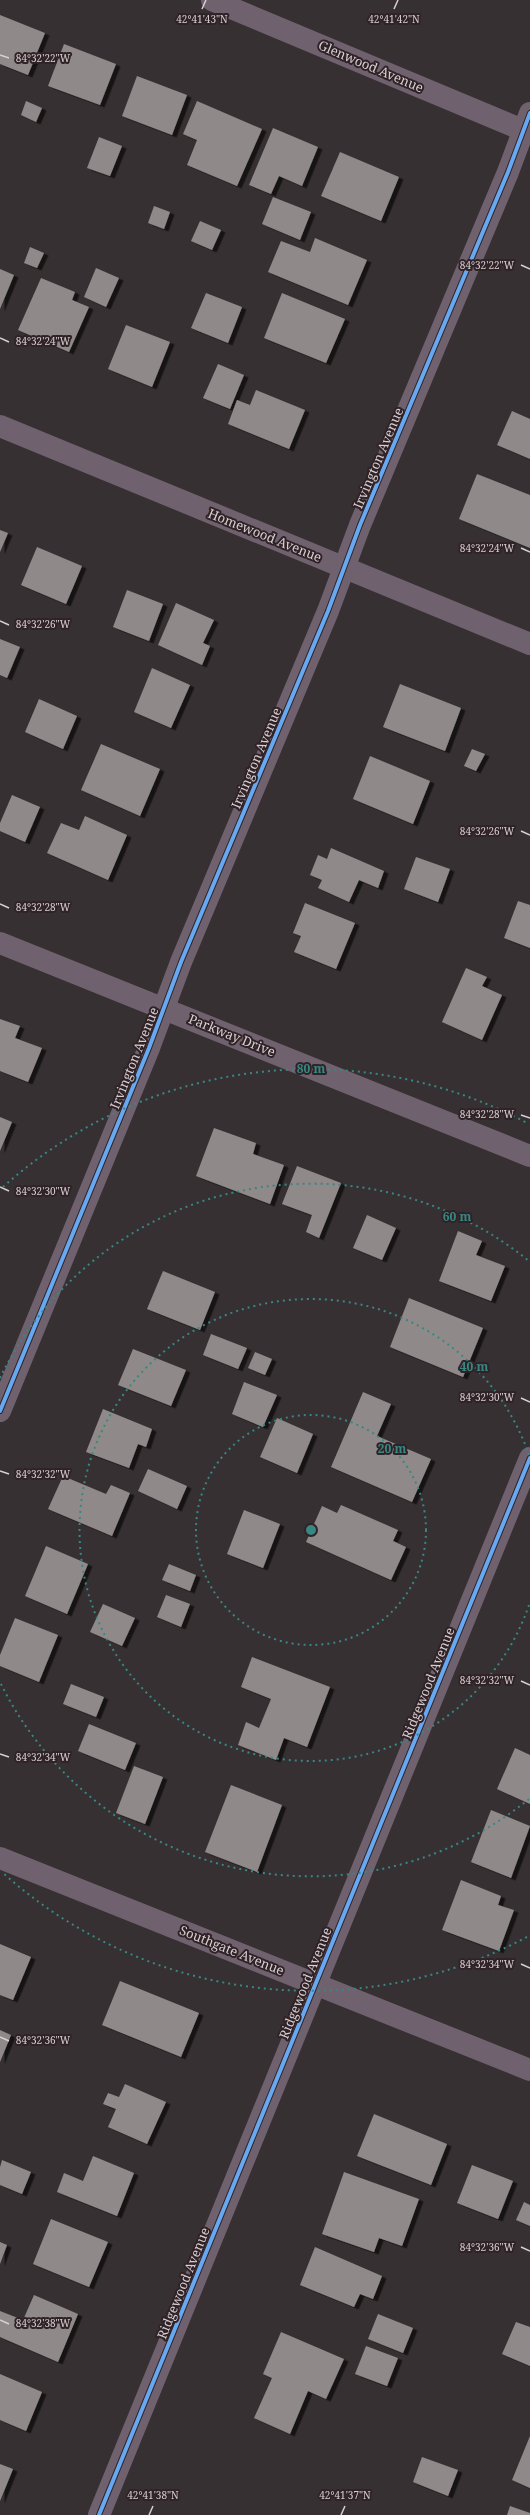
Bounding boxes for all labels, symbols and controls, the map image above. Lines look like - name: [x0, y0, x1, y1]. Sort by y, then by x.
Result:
- text: 42°41'43"N: [176, 12, 228, 26]
- text: 42°41'42"N: [368, 12, 420, 26]
- street label: Glenwood Avenue: [316, 36, 426, 96]
- text: 84°32'22"W: [16, 51, 71, 65]
- text: 84°32'22"W: [460, 258, 515, 272]
- text: 84°32'24"W: [16, 334, 71, 348]
- street label: Irvington Avenue: [349, 405, 407, 511]
- street label: Homewood Avenue: [205, 504, 325, 566]
- text: 84°32'24"W: [460, 541, 515, 555]
- text: 84°32'26"W: [16, 617, 71, 631]
- street label: Irvington Avenue: [227, 705, 285, 811]
- text: 84°32'26"W: [460, 824, 515, 838]
- text: 84°32'28"W: [16, 900, 71, 914]
- street label: Irvington Avenue: [105, 1004, 163, 1112]
- street label: Parkway Drive: [186, 1009, 278, 1061]
- text: 80 m: [297, 1060, 325, 1077]
- text: 84°32'28"W: [460, 1107, 515, 1121]
- text: 84°32'30"W: [16, 1184, 71, 1198]
- text: 60 m: [443, 1208, 471, 1225]
- text: 40 m: [460, 1358, 488, 1375]
- text: 84°32'30"W: [460, 1390, 515, 1404]
- text: 20 m: [378, 1440, 406, 1457]
- text: 84°32'32"W: [16, 1467, 71, 1481]
- centre of rings: [304, 1523, 318, 1537]
- street label: Ridgewood Avenue: [397, 1625, 459, 1741]
- text: 84°32'32"W: [460, 1673, 515, 1687]
- text: 84°32'34"W: [16, 1750, 71, 1764]
- street label: Southgate Avenue: [177, 1921, 287, 1979]
- street label: Ridgewood Avenue: [274, 1925, 336, 2041]
- text: 84°32'34"W: [460, 1957, 515, 1971]
- text: 84°32'36"W: [16, 2033, 71, 2047]
- street label: Ridgewood Avenue: [152, 2225, 214, 2341]
- text: 84°32'36"W: [460, 2240, 515, 2254]
- text: 84°32'38"W: [16, 2316, 71, 2330]
- text: 42°41'38"N: [127, 2488, 179, 2502]
- text: 42°41'37"N: [319, 2488, 371, 2502]

